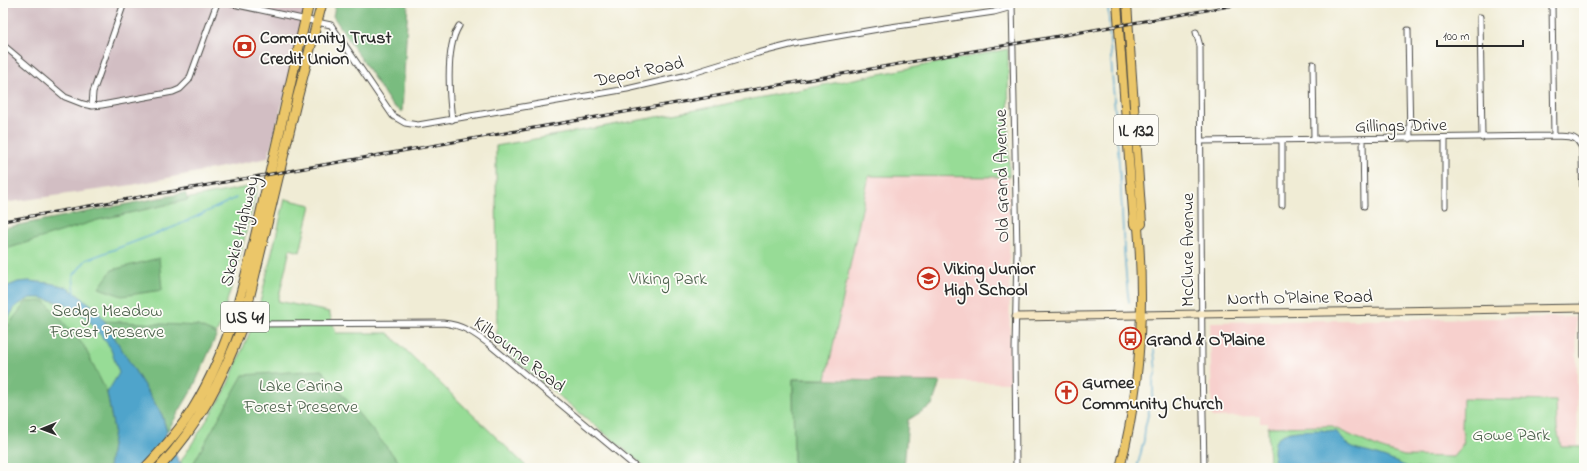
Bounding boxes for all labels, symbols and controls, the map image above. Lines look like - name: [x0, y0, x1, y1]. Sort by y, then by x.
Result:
- scale bar: [1437, 22, 1523, 48]
- place label: Community Trust Credit Union: [260, 26, 392, 73]
- text: 100 m: [1443, 28, 1470, 46]
- bank icon: Community Trust Credit Union: [232, 34, 258, 60]
- street label: Depot Road: [592, 51, 686, 95]
- street label: Old Grand Avenue: [989, 108, 1017, 243]
- street label: Gillings Drive: [1355, 113, 1448, 142]
- road number: IL 132: [1114, 115, 1158, 145]
- street label: Skokie Highway: [215, 173, 268, 290]
- street label: McClure Avenue: [1176, 192, 1202, 307]
- place label: Viking Junior High School: [943, 257, 1036, 305]
- school or university icon: Viking Junior High School: [915, 265, 941, 291]
- park label: Viking Park: [628, 267, 707, 294]
- street label: North O'Plaine Road: [1227, 285, 1373, 313]
- park label: Sedge Meadow Forest Preserve: [49, 299, 165, 346]
- road number: US 41: [221, 302, 269, 332]
- street label: Kilbourne Road: [467, 311, 570, 400]
- bus stop icon: Grand & O'Plaine: [1118, 326, 1144, 352]
- place label: Grand & O'Plaine: [1146, 328, 1266, 354]
- place label: Gurnee Community Church: [1082, 371, 1223, 419]
- park label: Lake Carina Forest Preserve: [243, 374, 359, 421]
- church icon: Gurnee Community Church: [1054, 379, 1080, 405]
- north arrow: [22, 409, 62, 449]
- park label: Gowe Park: [1472, 423, 1550, 449]
- text: N: [25, 425, 41, 433]

